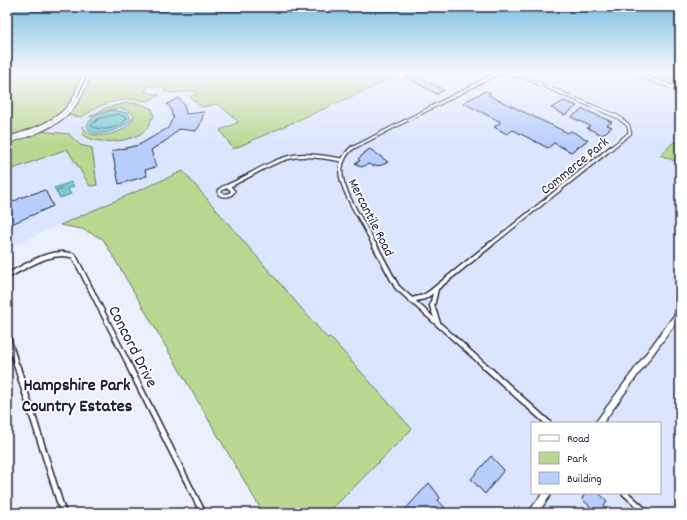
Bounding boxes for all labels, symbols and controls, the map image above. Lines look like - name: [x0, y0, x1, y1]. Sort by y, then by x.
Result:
- street label: Commerce Park: [537, 133, 614, 200]
- street label: Mercantile Road: [342, 176, 398, 260]
- street label: Concord Drive: [100, 302, 162, 393]
- district label: Hampshire Park Country Estates: [22, 374, 133, 420]
- legend: [531, 422, 661, 494]
- text: Road: [567, 431, 589, 448]
- text: Park: [567, 451, 588, 468]
- text: Building: [567, 471, 602, 488]

